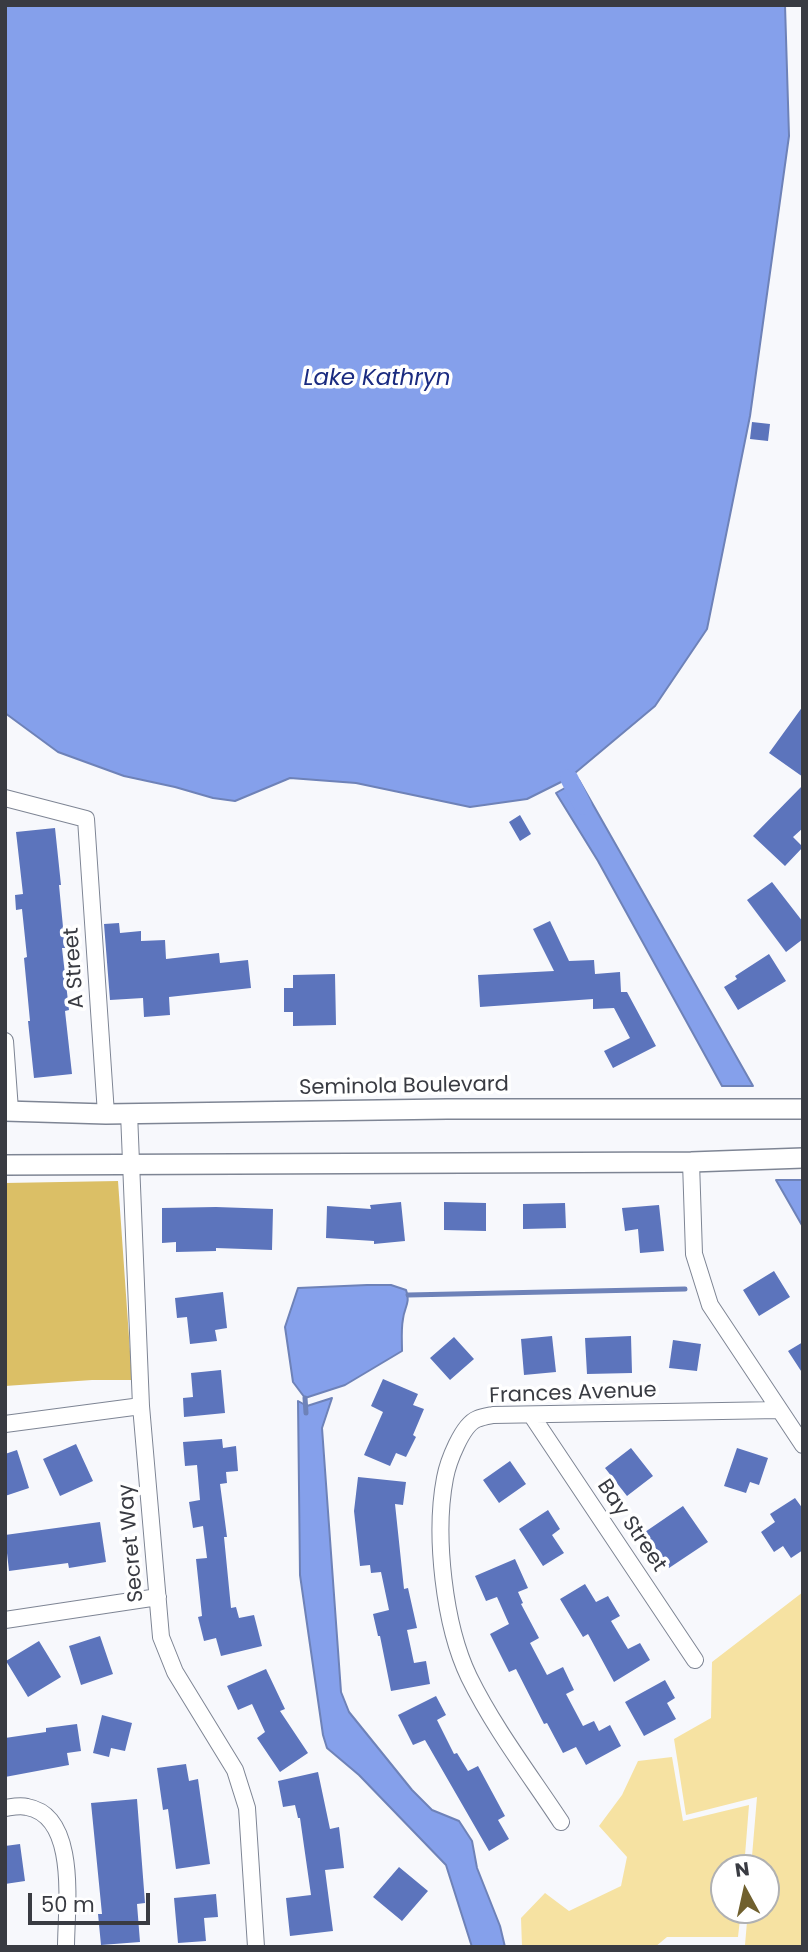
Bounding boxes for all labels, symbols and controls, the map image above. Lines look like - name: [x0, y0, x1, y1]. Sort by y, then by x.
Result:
- water label: Lake Kathryn: [303, 365, 451, 393]
- street label: A Street: [60, 927, 90, 1009]
- street label: Seminola Boulevard: [299, 1073, 509, 1101]
- street label: Frances Avenue: [489, 1378, 657, 1410]
- street label: Bay Street: [591, 1475, 671, 1577]
- street label: Secret Way: [114, 1483, 150, 1603]
- north arrow: [710, 1854, 780, 1924]
- text: N: [733, 1855, 751, 1884]
- scale bar: [32, 1878, 154, 1922]
- text: 50 m: [41, 1890, 95, 1919]

